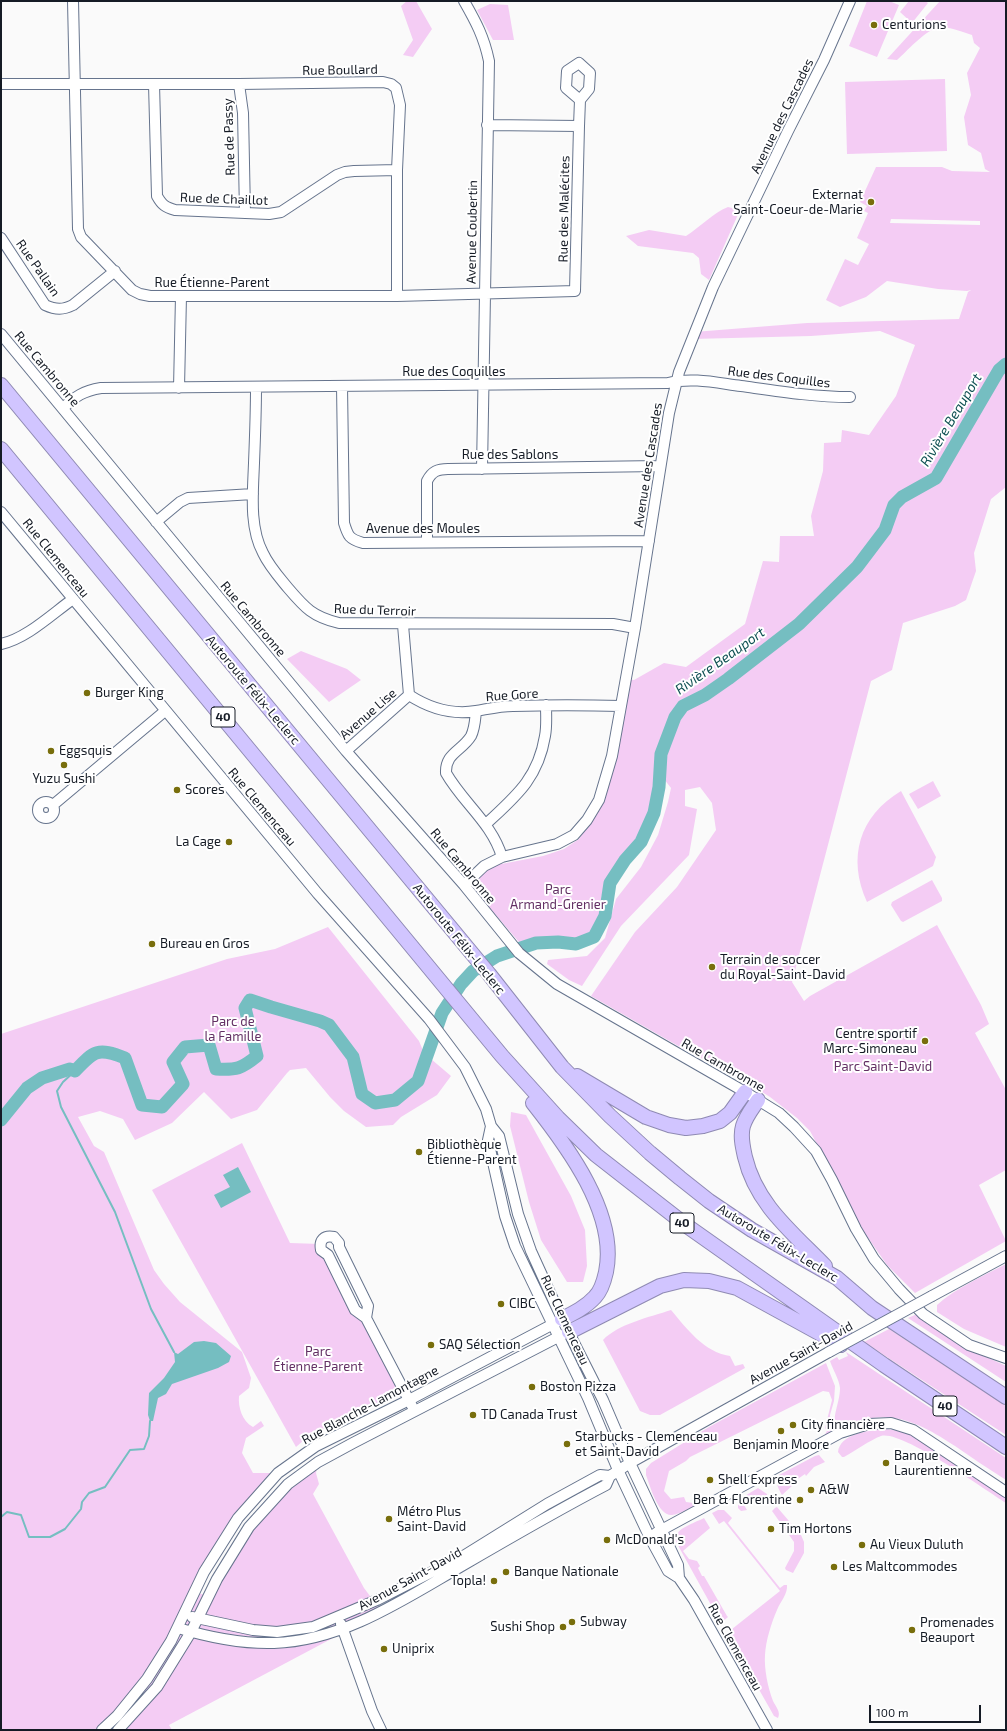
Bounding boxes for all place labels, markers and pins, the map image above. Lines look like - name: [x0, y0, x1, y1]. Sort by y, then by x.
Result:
- place label: Centurions: [882, 17, 946, 33]
- marker: Centurions: [869, 20, 879, 30]
- place label: Externat Saint-Coeur-de-Marie: [733, 187, 863, 218]
- marker: Externat Saint-Coeur-de-Marie: [866, 197, 876, 207]
- place label: Burger King: [95, 685, 164, 701]
- marker: Burger King: [82, 688, 92, 698]
- place label: Eggsquis: [59, 743, 112, 759]
- marker: Eggsquis: [46, 746, 56, 756]
- marker: Yuzu Sushi: [59, 760, 69, 770]
- place label: Yuzu Sushi: [32, 771, 96, 787]
- place label: Scores: [185, 782, 225, 798]
- marker: Scores: [172, 785, 182, 795]
- place label: La Cage: [176, 834, 221, 850]
- marker: La Cage: [224, 837, 234, 847]
- place label: Bureau en Gros: [160, 936, 250, 952]
- marker: Bureau en Gros: [147, 939, 157, 949]
- place label: Terrain de soccer du Royal-Saint-David: [720, 952, 846, 983]
- marker: Terrain de soccer du Royal-Saint-David: [707, 962, 717, 972]
- place label: Centre sportif Marc-Simoneau: [823, 1026, 917, 1057]
- marker: Centre sportif Marc-Simoneau: [920, 1036, 930, 1046]
- place label: Bibliothèque Étienne-Parent: [427, 1137, 517, 1168]
- marker: Bibliothèque Étienne-Parent: [414, 1147, 424, 1157]
- place label: CIBC: [509, 1296, 535, 1312]
- marker: CIBC: [496, 1299, 506, 1309]
- place label: SAQ Sélection: [439, 1337, 521, 1353]
- marker: SAQ Sélection: [426, 1340, 436, 1350]
- place label: Boston Pizza: [540, 1379, 616, 1395]
- marker: Boston Pizza: [527, 1382, 537, 1392]
- place label: TD Canada Trust: [481, 1407, 577, 1423]
- marker: TD Canada Trust: [468, 1410, 478, 1420]
- place label: City financière: [801, 1417, 885, 1433]
- marker: City financière: [788, 1420, 798, 1430]
- marker: Benjamin Moore: [776, 1426, 786, 1436]
- place label: Starbucks - Clemenceau et Saint-David: [575, 1429, 718, 1460]
- place label: Benjamin Moore: [733, 1437, 829, 1453]
- marker: Starbucks - Clemenceau et Saint-David: [562, 1439, 572, 1449]
- place label: Banque Laurentienne: [894, 1448, 972, 1479]
- marker: Banque Laurentienne: [881, 1458, 891, 1468]
- place label: Shell Express: [718, 1472, 797, 1488]
- marker: Shell Express: [705, 1475, 715, 1485]
- place label: A&W: [819, 1482, 849, 1498]
- marker: A&W: [806, 1485, 816, 1495]
- place label: Ben & Florentine: [693, 1492, 792, 1508]
- marker: Ben & Florentine: [795, 1495, 805, 1505]
- place label: Métro Plus Saint-David: [397, 1504, 466, 1535]
- marker: Métro Plus Saint-David: [384, 1514, 394, 1524]
- place label: Tim Hortons: [779, 1521, 852, 1537]
- marker: Tim Hortons: [766, 1524, 776, 1534]
- place label: McDonald's: [615, 1532, 684, 1548]
- marker: McDonald's: [602, 1535, 612, 1545]
- place label: Au Vieux Duluth: [870, 1537, 964, 1553]
- marker: Au Vieux Duluth: [857, 1540, 867, 1550]
- place label: Les Maltcommodes: [842, 1559, 957, 1575]
- marker: Les Maltcommodes: [829, 1562, 839, 1572]
- place label: Banque Nationale: [514, 1564, 619, 1580]
- marker: Banque Nationale: [501, 1567, 511, 1577]
- place label: Topla!: [450, 1573, 486, 1589]
- marker: Topla!: [489, 1576, 499, 1586]
- place label: Subway: [580, 1614, 627, 1630]
- place label: Promenades Beauport: [920, 1615, 994, 1646]
- marker: Subway: [567, 1617, 577, 1627]
- place label: Sushi Shop: [490, 1619, 555, 1635]
- marker: Sushi Shop: [558, 1622, 568, 1632]
- marker: Promenades Beauport: [907, 1625, 917, 1635]
- place label: Uniprix: [392, 1641, 434, 1657]
- marker: Uniprix: [379, 1644, 389, 1654]

